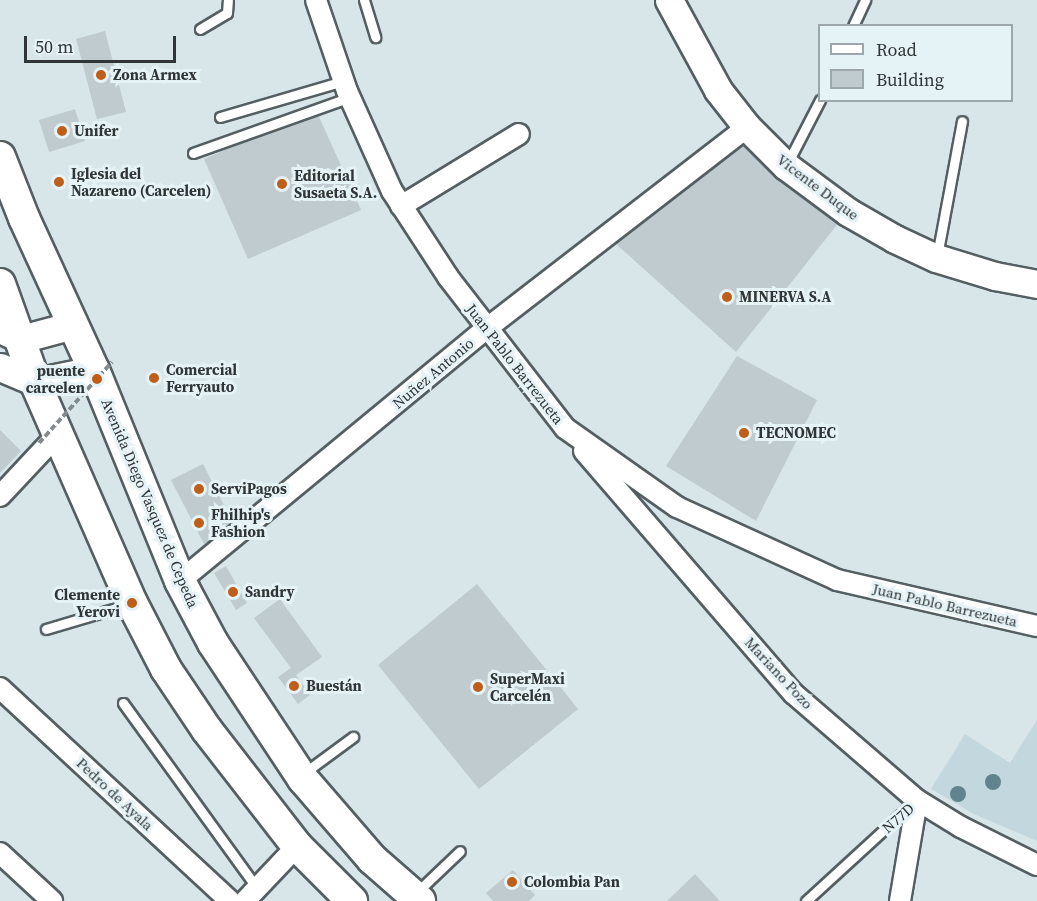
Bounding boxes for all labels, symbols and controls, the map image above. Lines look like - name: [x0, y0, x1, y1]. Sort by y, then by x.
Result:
- scale bar: [27, 24, 178, 62]
- legend: [818, 24, 1013, 102]
- text: 50 m: [35, 34, 73, 59]
- text: Road: [876, 37, 917, 62]
- place label: Zona Armex: [113, 66, 197, 84]
- text: Building: [876, 67, 944, 92]
- marker: Zona Armex: [94, 68, 108, 82]
- place label: Unifer: [74, 122, 119, 140]
- marker: Unifer: [55, 124, 69, 138]
- street label: Vicente Duque: [773, 150, 863, 224]
- place label: Iglesia del Nazareno (Carcelen): [71, 164, 211, 199]
- place label: Editorial Susaeta S.A.: [294, 166, 377, 201]
- marker: Iglesia del Nazareno (Carcelen): [52, 175, 66, 189]
- marker: Editorial Susaeta S.A.: [275, 177, 289, 191]
- place label: MINERVA S.A: [739, 288, 831, 306]
- marker: MINERVA S.A: [720, 290, 734, 304]
- street label: Juan Pablo Barrezueta: [462, 300, 568, 428]
- street label: Nuñez Antonio: [389, 334, 477, 412]
- place label: Comercial Ferryauto: [166, 360, 237, 395]
- place label: puente carcelen: [26, 361, 85, 396]
- marker: Comercial Ferryauto: [147, 371, 161, 385]
- marker: puente carcelen: [90, 372, 104, 386]
- street label: Avenida Diego Vasquez de Cepeda: [98, 395, 202, 611]
- place label: TECNOMEC: [756, 424, 836, 442]
- marker: TECNOMEC: [737, 426, 751, 440]
- place label: ServiPagos: [211, 480, 287, 498]
- marker: ServiPagos: [192, 482, 206, 496]
- place label: Fhilhip's Fashion: [211, 505, 270, 540]
- marker: Fhilhip's Fashion: [192, 516, 206, 530]
- street label: Juan Pablo Barrezueta: [871, 580, 1019, 630]
- place label: Sandry: [245, 583, 294, 601]
- place label: Clemente Yerovi: [54, 585, 120, 620]
- marker: Sandry: [226, 585, 240, 599]
- marker: Clemente Yerovi: [125, 596, 139, 610]
- street label: Mariano Pozo: [741, 633, 817, 713]
- place label: SuperMaxi Carcelén: [490, 669, 565, 704]
- place label: Buestán: [306, 677, 362, 695]
- marker: Buestán: [287, 679, 301, 693]
- marker: SuperMaxi Carcelén: [471, 680, 485, 694]
- street label: Pedro de Ayala: [73, 754, 157, 834]
- street label: N77D: [878, 799, 918, 837]
- place label: Colombia Pan: [524, 873, 620, 891]
- marker: Colombia Pan: [505, 875, 519, 889]

